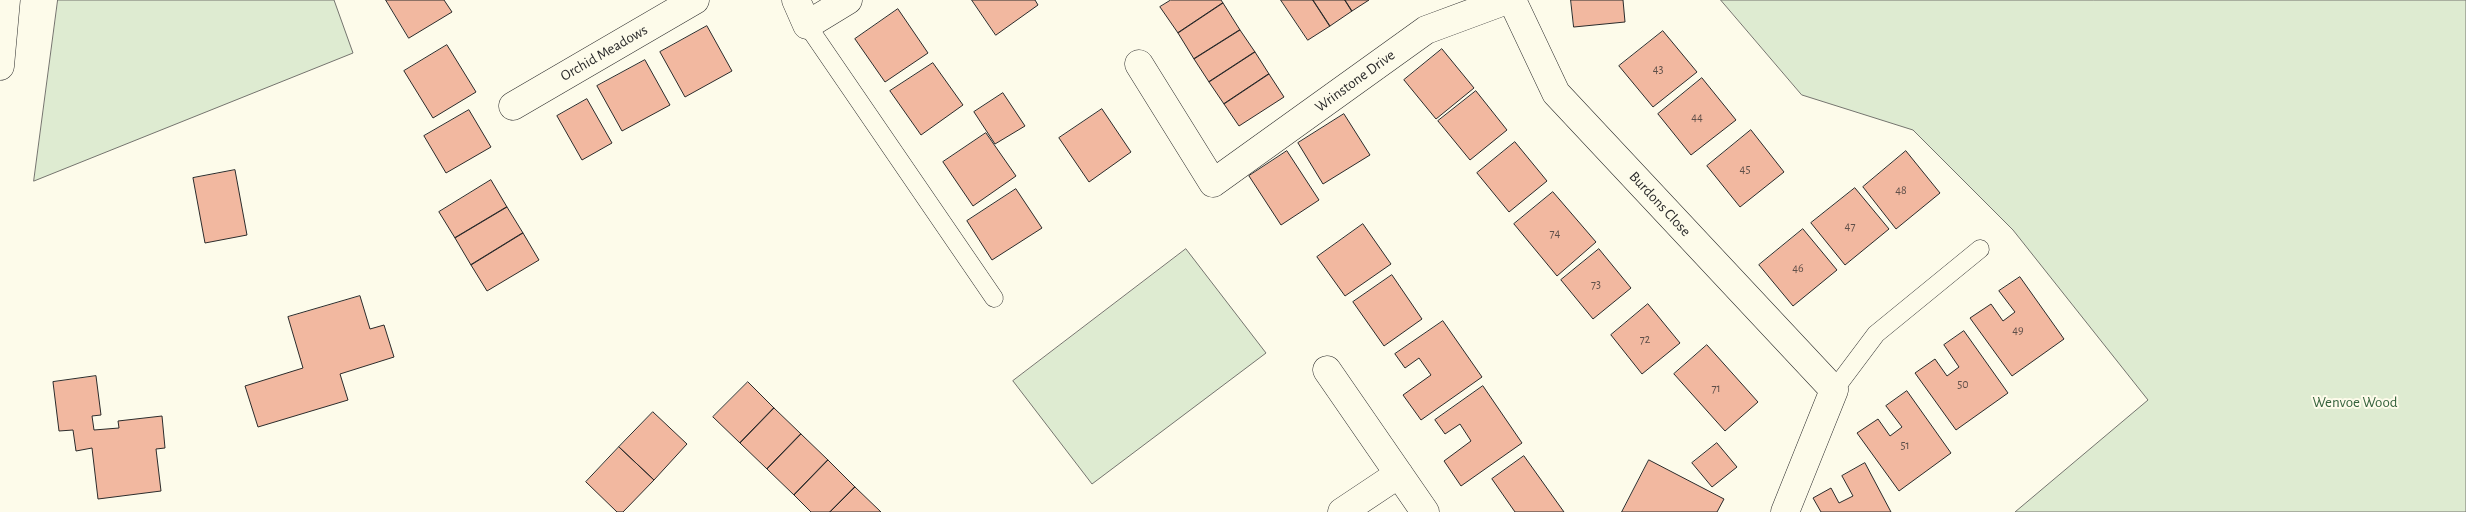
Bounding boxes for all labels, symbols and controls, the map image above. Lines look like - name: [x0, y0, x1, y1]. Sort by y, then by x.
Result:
- street label: Orchid Meadows: [557, 21, 651, 85]
- street label: Wrinstone Drive: [1311, 46, 1399, 116]
- house number: 43: [1653, 62, 1663, 76]
- house number: 44: [1691, 110, 1703, 124]
- house number: 45: [1740, 162, 1750, 176]
- street label: Burdons Close: [1625, 168, 1695, 240]
- house number: 48: [1895, 183, 1907, 197]
- house number: 47: [1845, 219, 1855, 233]
- house number: 74: [1550, 226, 1560, 240]
- house number: 46: [1792, 261, 1804, 275]
- house number: 73: [1591, 277, 1601, 291]
- house number: 49: [2012, 323, 2024, 337]
- house number: 72: [1640, 332, 1650, 346]
- house number: 50: [1957, 377, 1969, 391]
- house number: 71: [1711, 381, 1721, 395]
- park label: Wenvoe Wood: [2312, 393, 2398, 411]
- house number: 51: [1900, 438, 1910, 452]

